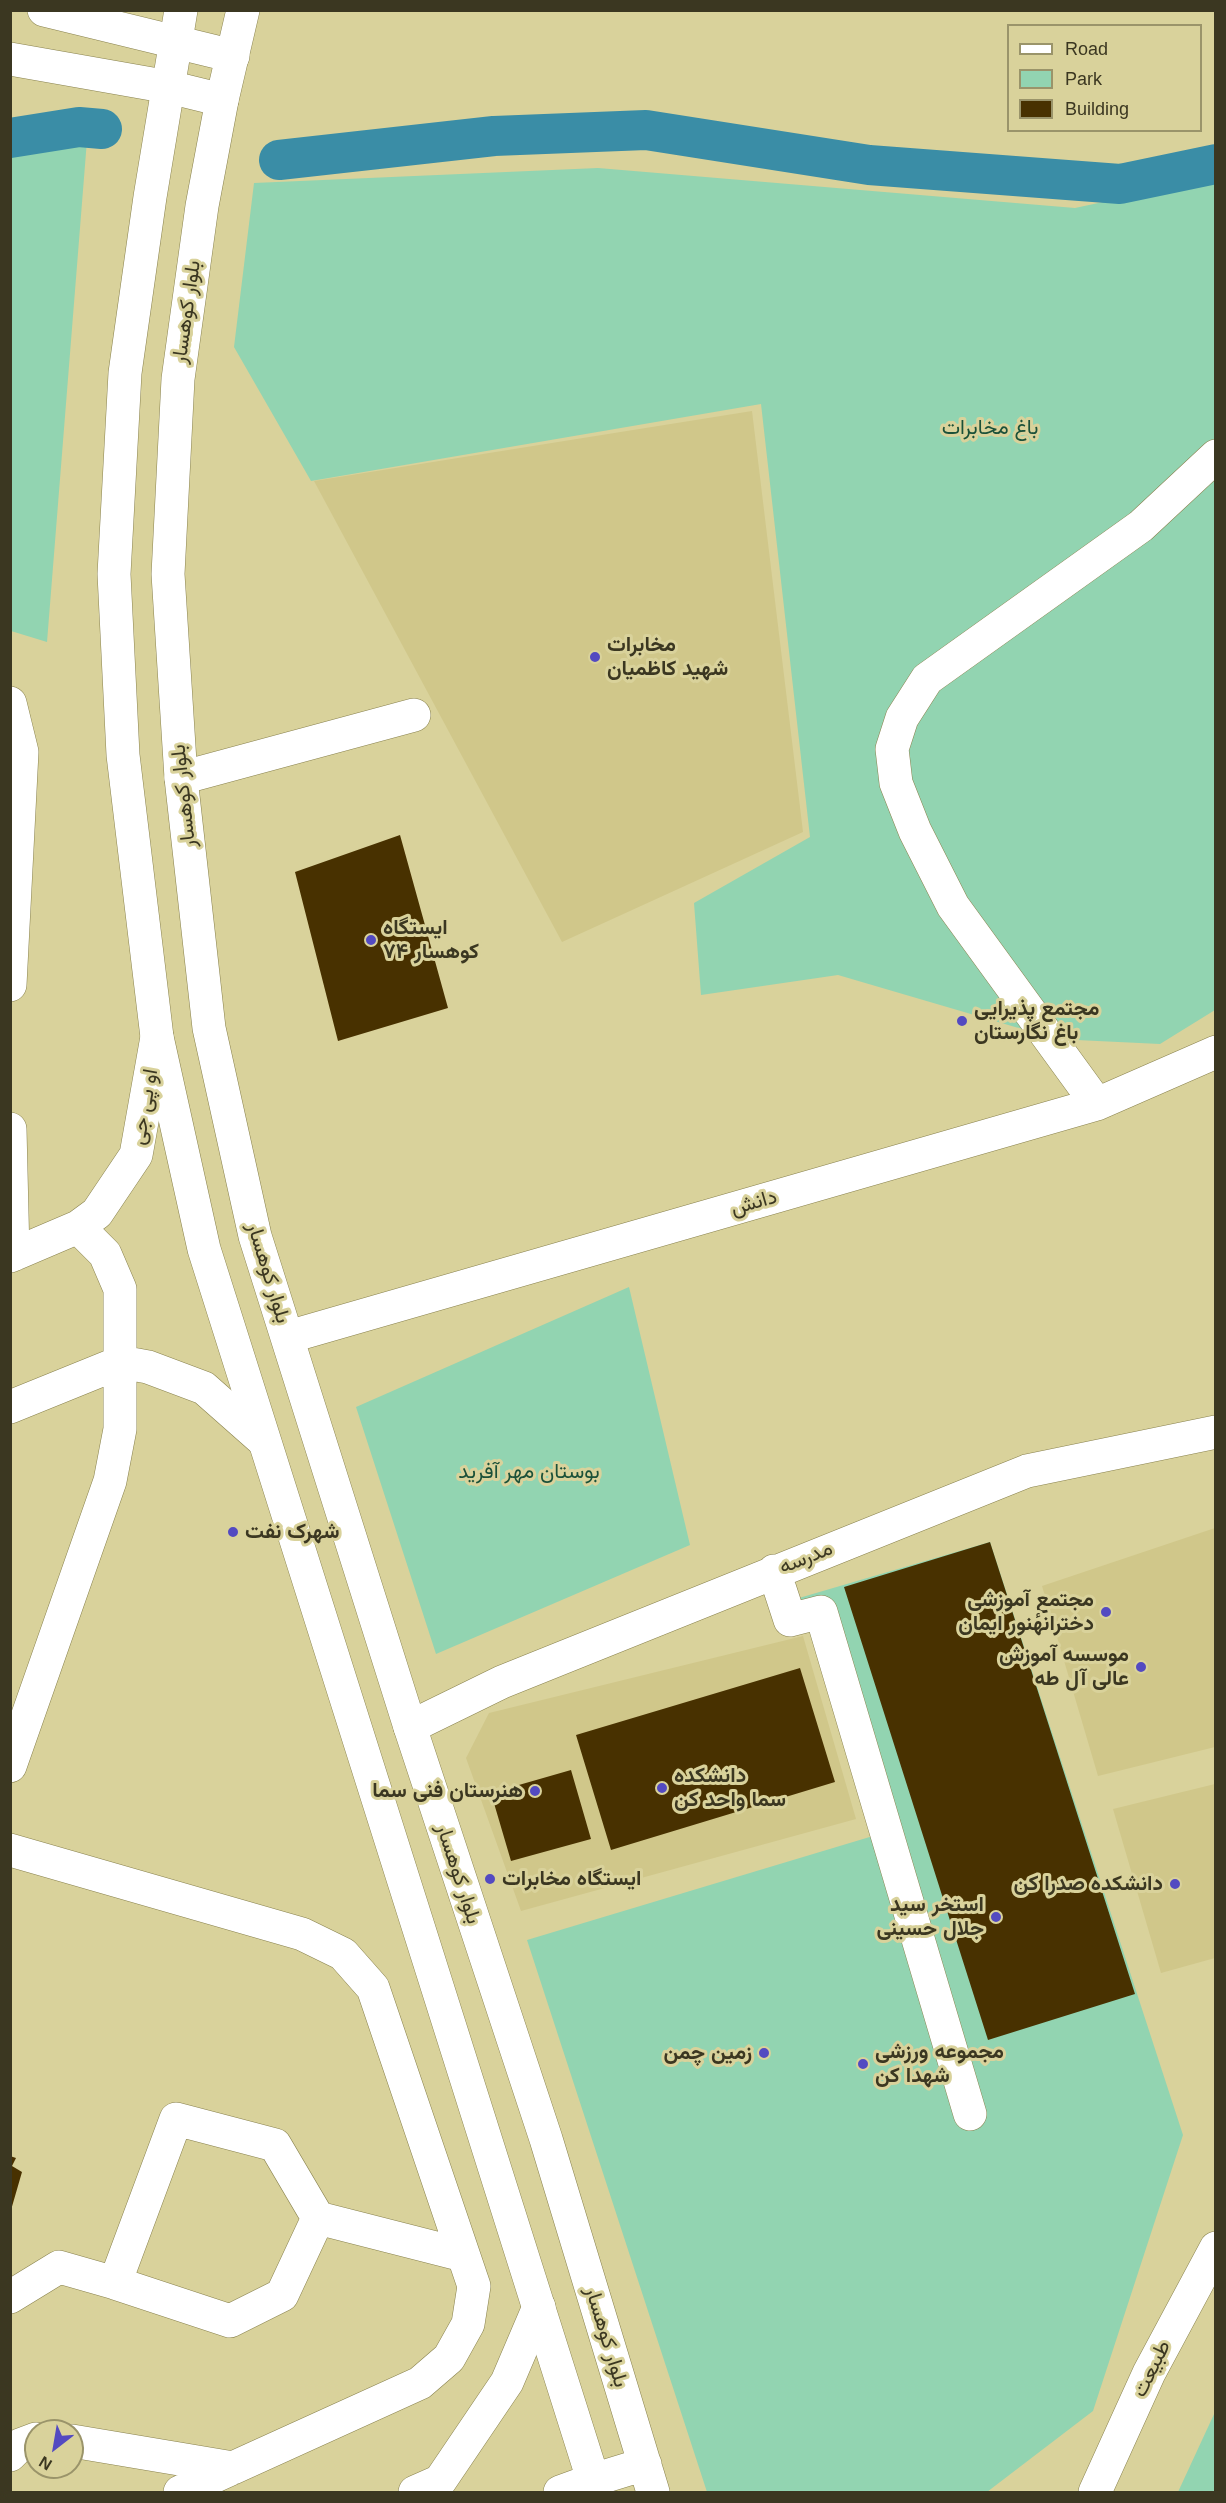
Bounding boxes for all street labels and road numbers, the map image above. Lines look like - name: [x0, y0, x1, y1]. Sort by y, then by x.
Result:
- street label: بلوار کوهسار: [167, 259, 207, 365]
- street label: بلوار کوهسار: [166, 743, 202, 849]
- street label: او پی جی: [126, 1067, 164, 1147]
- street label: دانش: [728, 1184, 780, 1222]
- street label: بلوار کوهسار: [241, 1220, 295, 1326]
- street label: مدرسه: [776, 1536, 836, 1580]
- street label: بلوار کوهسار: [430, 1821, 486, 1927]
- street label: بلوار کوهسار: [579, 2284, 633, 2390]
- street label: طبیعت: [1128, 2336, 1176, 2402]

